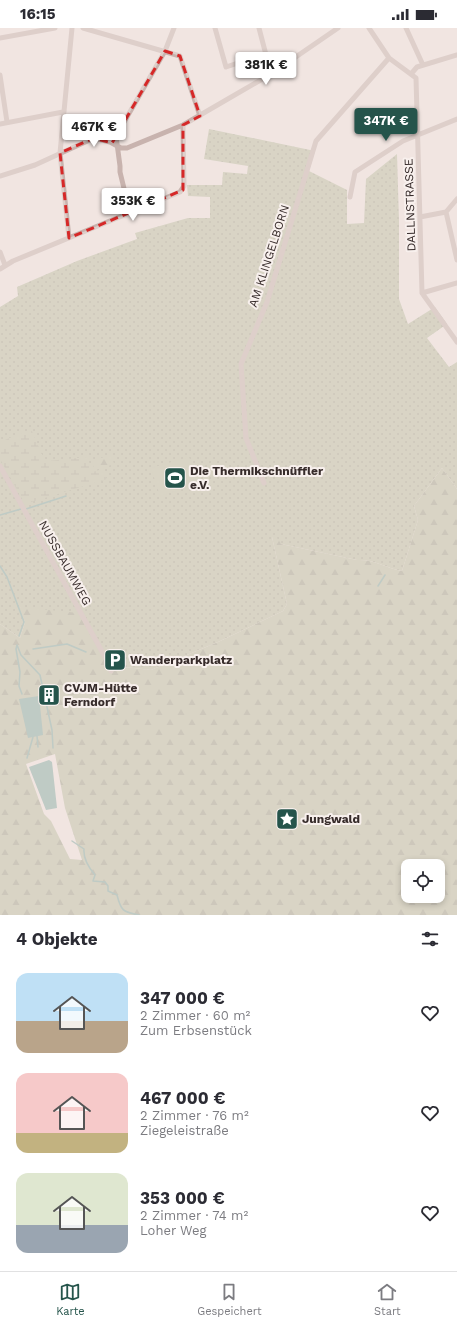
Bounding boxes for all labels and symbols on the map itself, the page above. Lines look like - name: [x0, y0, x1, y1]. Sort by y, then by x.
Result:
- pin: 381K €: [233, 52, 299, 86]
- pin: 347K €: [353, 108, 419, 142]
- pin: 467K €: [61, 114, 127, 148]
- street label: DALLNSTRASSE: [401, 158, 419, 252]
- pin: 353K €: [100, 188, 166, 222]
- street label: AM KLINGELBORN: [246, 203, 292, 309]
- place label: Die Thermikschnüffler e.V.: [190, 464, 324, 492]
- sports icon: Die Thermikschnüffler e.V.: [162, 465, 188, 491]
- street label: NUSSBAUMWEG: [36, 518, 94, 608]
- parking icon: Wanderparkplatz: [102, 647, 128, 673]
- place label: Wanderparkplatz: [130, 653, 232, 667]
- place label: CVJM-Hütte Ferndorf: [64, 681, 138, 709]
- building icon: CVJM-Hütte Ferndorf: [36, 682, 62, 708]
- place icon: Jungwald: [274, 806, 300, 832]
- place label: Jungwald: [302, 812, 360, 826]

